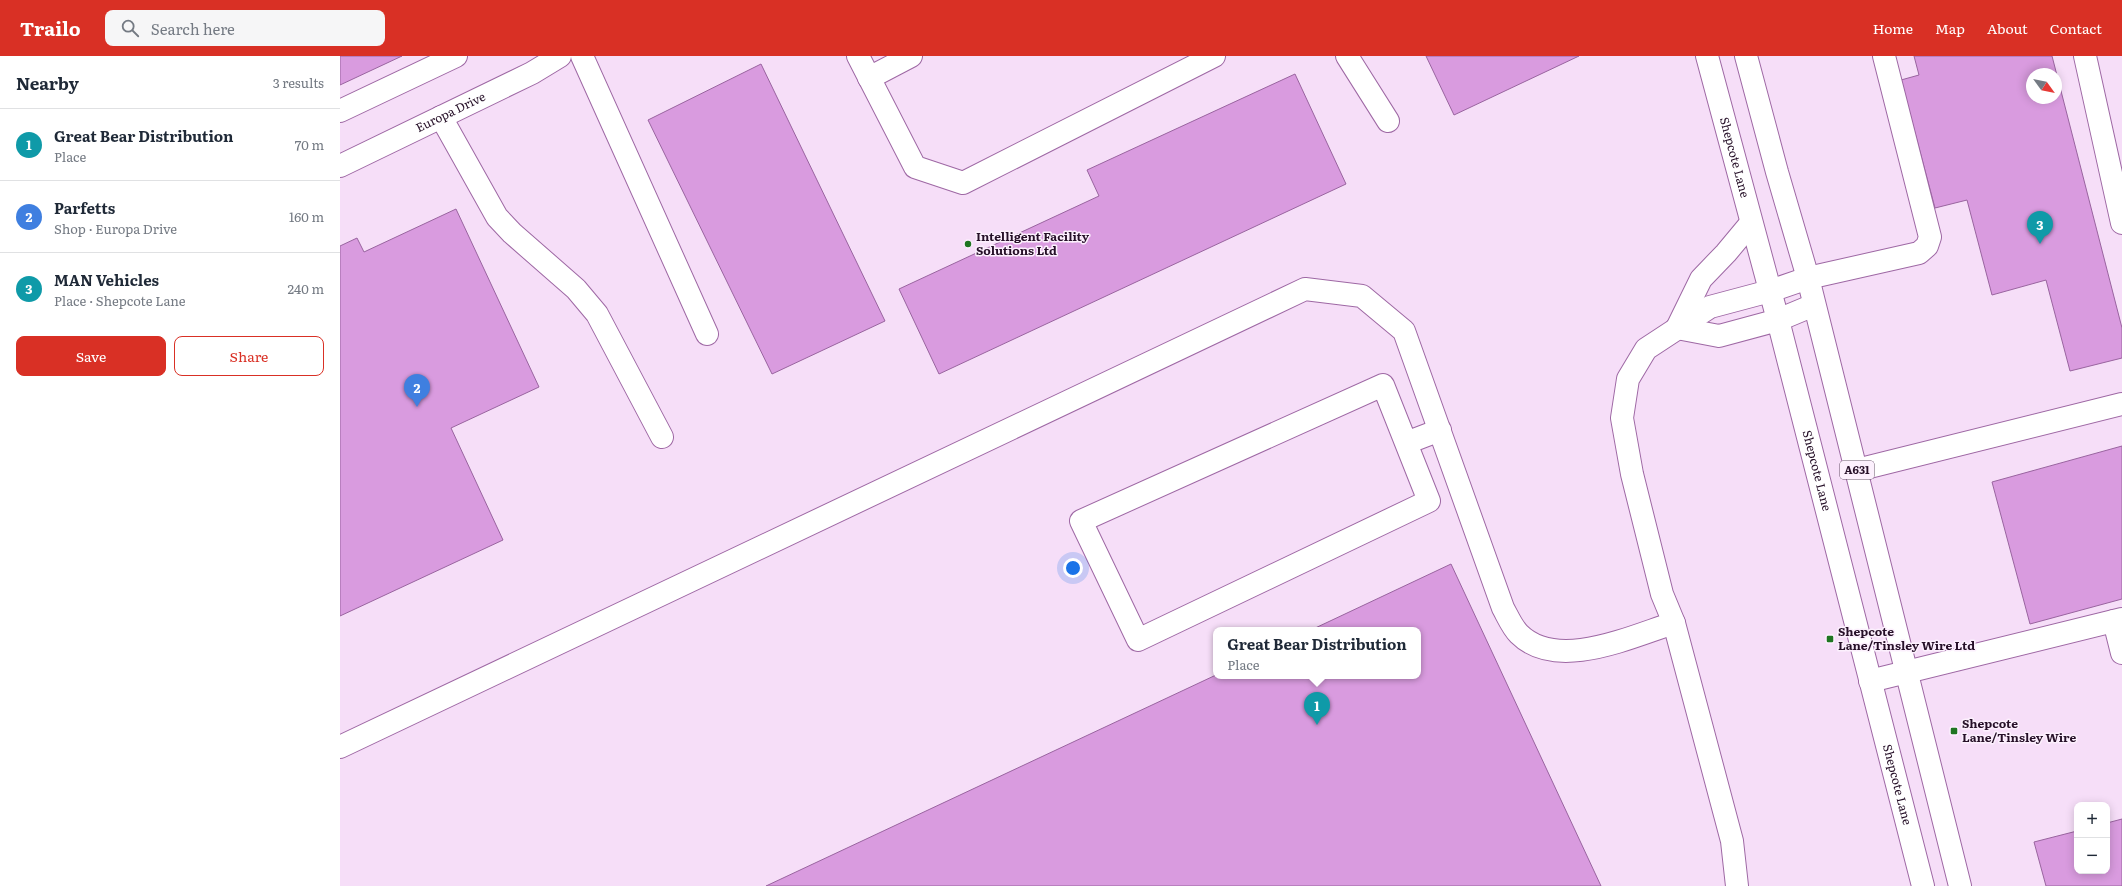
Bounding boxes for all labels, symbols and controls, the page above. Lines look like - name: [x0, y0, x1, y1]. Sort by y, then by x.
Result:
- search box: [105, 10, 385, 46]
- text: Trailo: [20, 14, 81, 42]
- icon: search: [119, 17, 141, 39]
- text: Search here: [151, 17, 235, 40]
- text: Home: [1873, 18, 1913, 38]
- text: Map: [1935, 18, 1965, 38]
- text: About: [1987, 18, 2028, 38]
- text: Contact: [2050, 18, 2102, 38]
- north arrow: [2026, 68, 2062, 104]
- text: Nearby: [16, 70, 79, 95]
- text: 3 results: [273, 73, 324, 92]
- street label: Europa Drive: [412, 87, 488, 136]
- street label: Shepcote Lane: [1716, 115, 1755, 200]
- text: Great Bear Distribution: [54, 124, 234, 147]
- text: 1: [26, 135, 32, 154]
- text: 70 m: [295, 135, 324, 154]
- text: Place: [54, 147, 86, 166]
- text: Parfetts: [54, 196, 115, 219]
- text: 2: [26, 207, 32, 226]
- text: 160 m: [289, 207, 324, 226]
- pin: 3: [2027, 211, 2053, 244]
- text: Shop · Europa Drive: [54, 219, 177, 238]
- place label: Intelligent Facility Solutions Ltd: [976, 227, 1090, 259]
- marker: Intelligent Facility Solutions Ltd: [963, 239, 973, 249]
- text: MAN Vehicles: [54, 268, 159, 291]
- text: 3: [25, 279, 33, 298]
- text: 240 m: [288, 279, 324, 298]
- text: Place · Shepcote Lane: [54, 291, 186, 310]
- button: Save: [16, 336, 166, 376]
- button: Share: [174, 336, 324, 376]
- pin: 2: [404, 374, 430, 407]
- street label: Shepcote Lane: [1799, 428, 1837, 513]
- road number: A631: [1840, 461, 1874, 479]
- your location: [1063, 558, 1083, 578]
- place label: Shepcote Lane/Tinsley Wire Ltd: [1838, 622, 1975, 654]
- popup: [1213, 627, 1421, 679]
- text: Great Bear Distribution: [1227, 632, 1407, 655]
- marker: Shepcote Lane/Tinsley Wire Ltd: [1825, 634, 1835, 644]
- text: Place: [1227, 655, 1260, 674]
- pin: 1: [1304, 692, 1330, 725]
- place label: Shepcote Lane/Tinsley Wire: [1962, 714, 2076, 746]
- marker: Shepcote Lane/Tinsley Wire: [1949, 726, 1959, 736]
- street label: Shepcote Lane: [1879, 742, 1917, 827]
- map controls: [2074, 802, 2110, 874]
- button: +: [2074, 802, 2110, 838]
- button: −: [2074, 838, 2110, 874]

